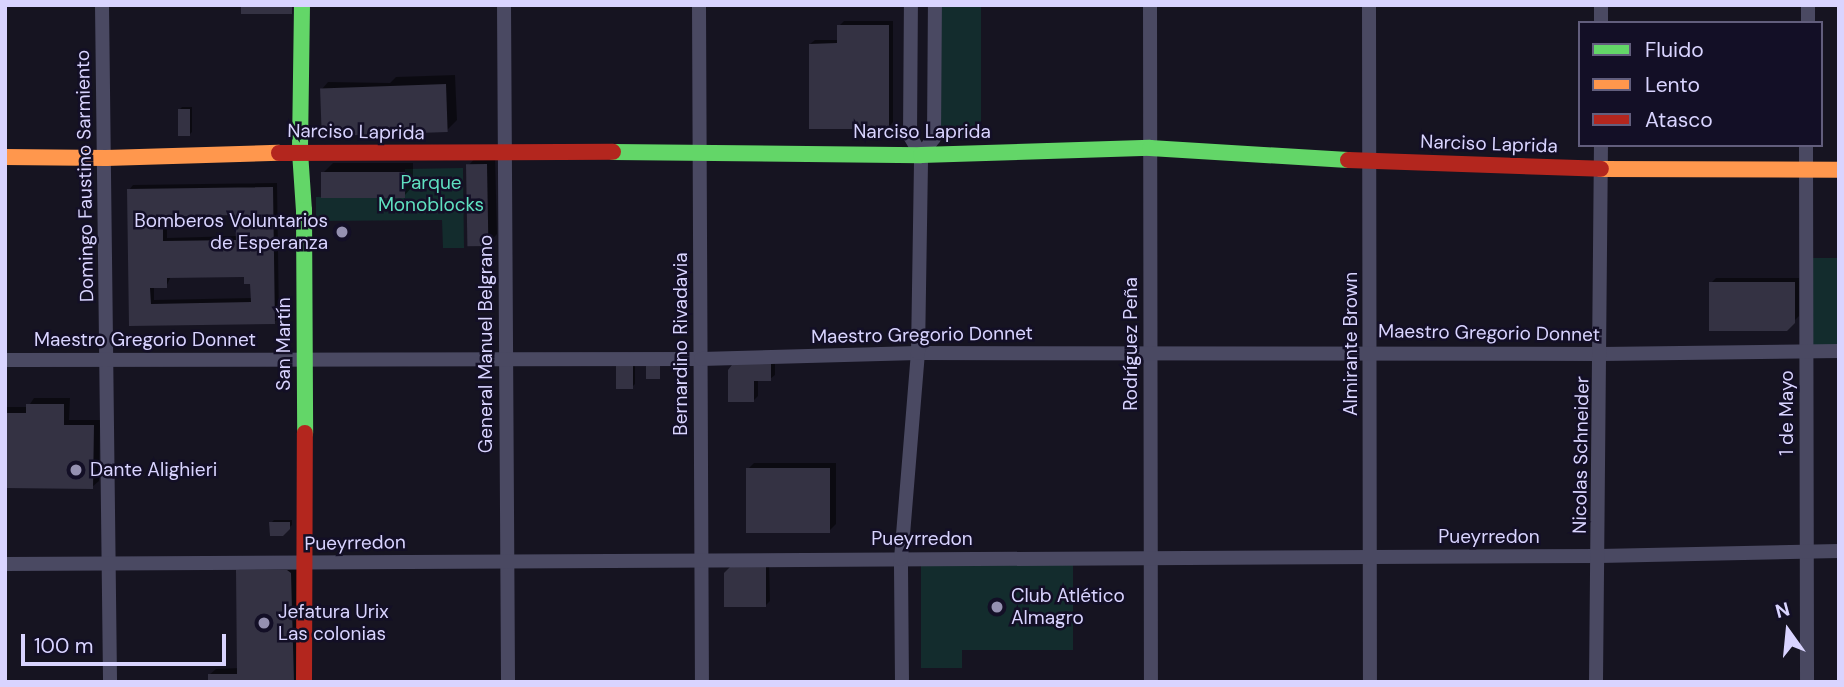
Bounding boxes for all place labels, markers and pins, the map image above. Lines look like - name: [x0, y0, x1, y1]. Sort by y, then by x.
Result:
- place label: Bomberos Voluntarios de Esperanza: [134, 210, 328, 254]
- marker: Bomberos Voluntarios de Esperanza: [334, 224, 350, 240]
- place label: Dante Alighieri: [90, 459, 217, 481]
- marker: Dante Alighieri: [68, 462, 84, 478]
- place label: Club Atlético Almagro: [1011, 585, 1125, 629]
- marker: Club Atlético Almagro: [989, 599, 1005, 615]
- place label: Jefatura Urix Las colonias: [278, 601, 389, 645]
- marker: Jefatura Urix Las colonias: [256, 615, 272, 631]

